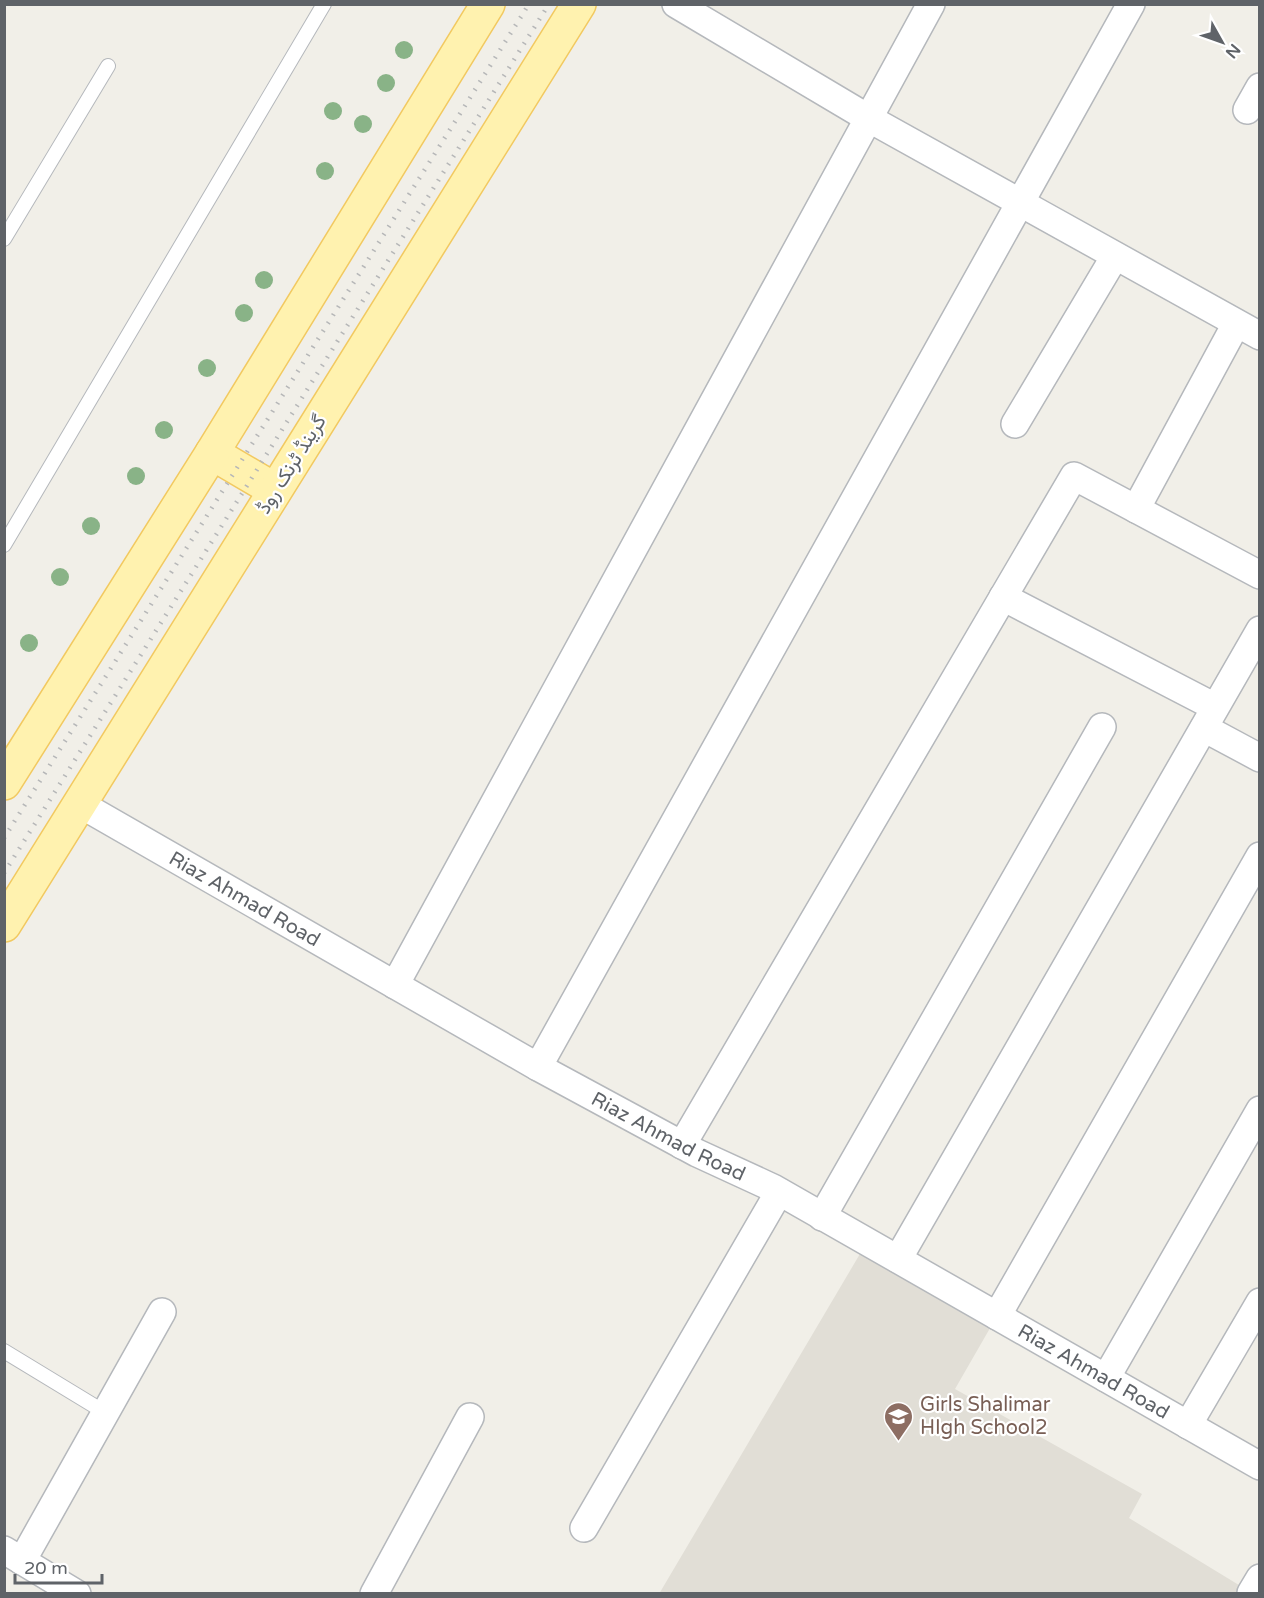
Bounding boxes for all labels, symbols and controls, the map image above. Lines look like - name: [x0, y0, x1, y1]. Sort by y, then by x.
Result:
- north arrow: [1192, 12, 1252, 72]
- text: N: [1221, 40, 1245, 62]
- street label: گرینڈ ٹرنک روڈ: [252, 410, 332, 519]
- street label: Riaz Ahmad Road: [164, 847, 324, 952]
- street label: Riaz Ahmad Road: [587, 1087, 749, 1187]
- street label: Riaz Ahmad Road: [1013, 1319, 1173, 1425]
- place label: Girls Shalimar HIgh School2: [920, 1393, 1051, 1440]
- school or university icon: Girls Shalimar HIgh School2: [883, 1400, 915, 1442]
- scale bar: [15, 1547, 102, 1585]
- text: 20 m: [24, 1557, 68, 1579]

